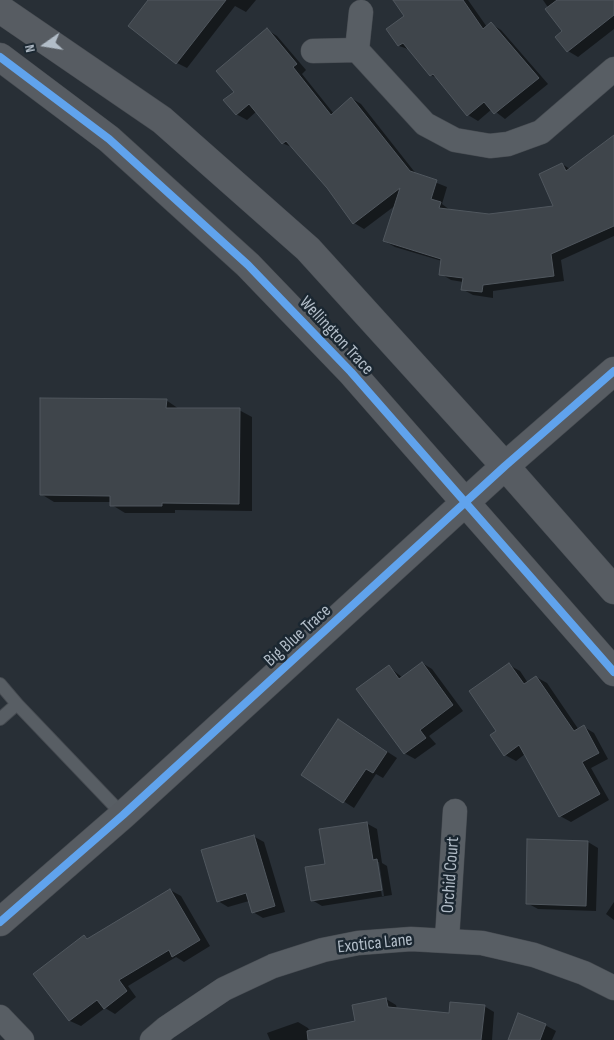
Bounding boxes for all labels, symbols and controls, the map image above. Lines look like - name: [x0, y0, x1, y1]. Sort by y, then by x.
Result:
- north arrow: [20, 20, 70, 70]
- text: N: [21, 43, 39, 54]
- street label: Wellington Trace: [294, 292, 378, 380]
- street label: Big Blue Trace: [260, 600, 336, 672]
- street label: Orchid Court: [438, 836, 464, 914]
- street label: Exotica Lane: [336, 929, 414, 959]

